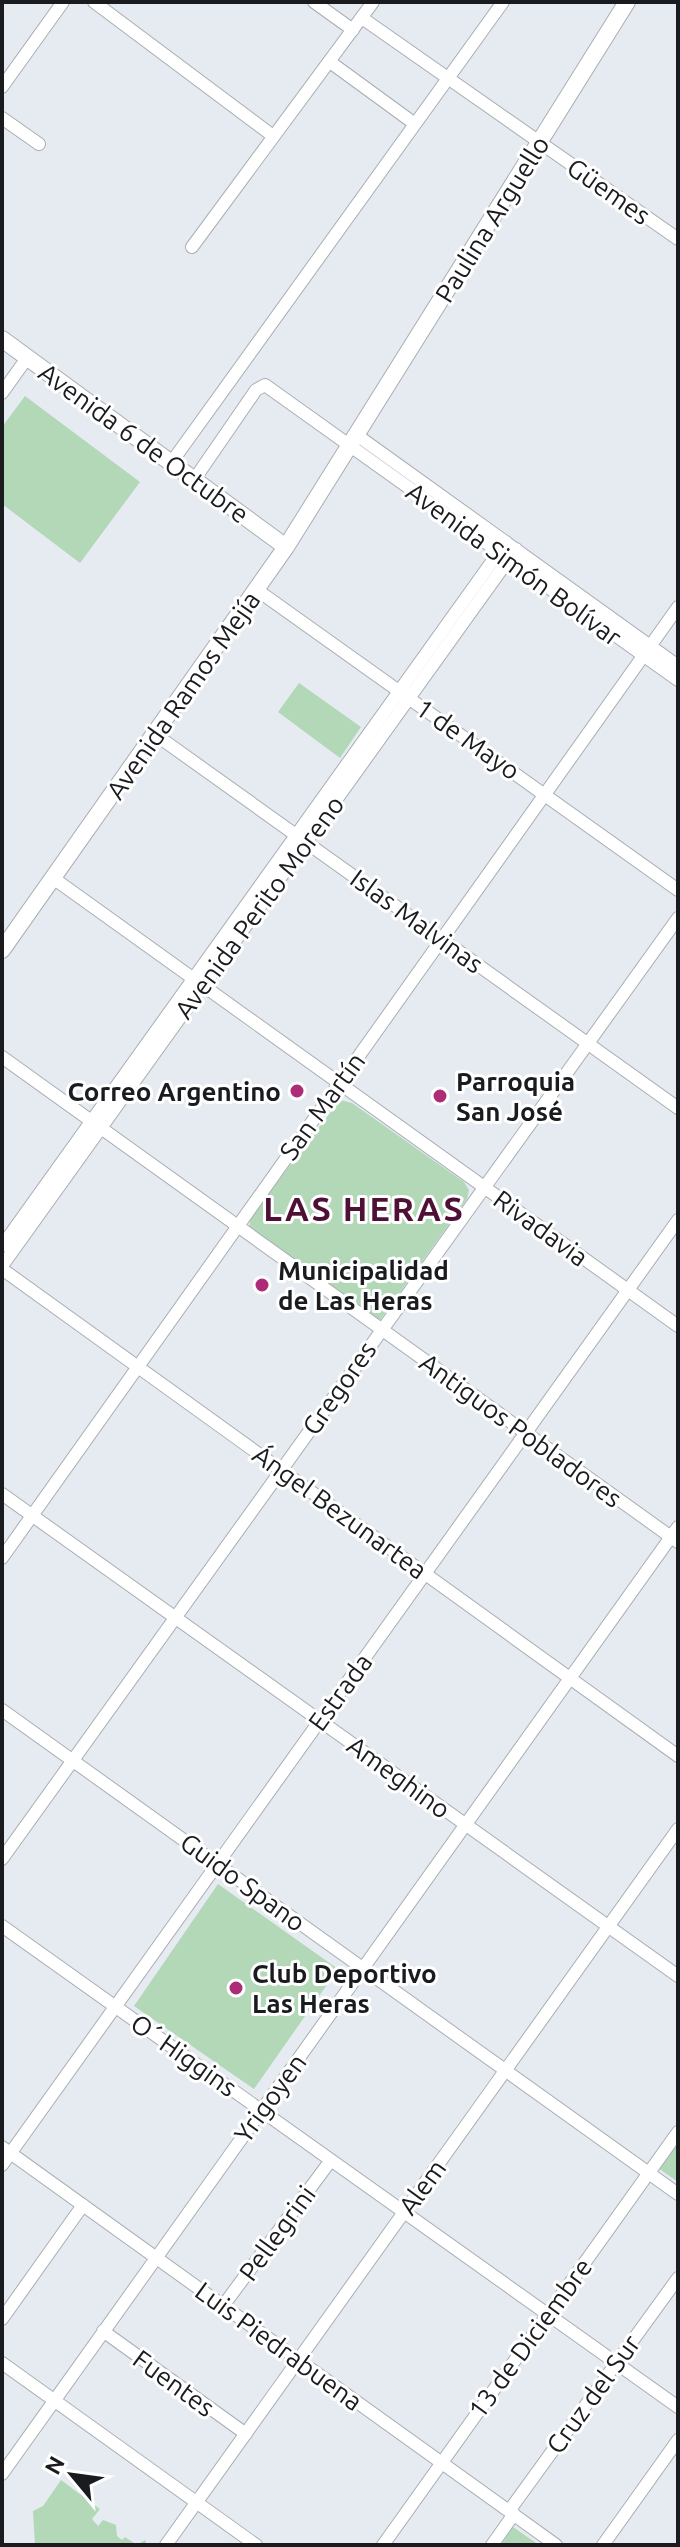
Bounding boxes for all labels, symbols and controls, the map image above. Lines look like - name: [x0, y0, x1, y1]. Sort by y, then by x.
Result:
- street label: Paulina Arguello: [429, 131, 555, 307]
- street label: Güemes: [562, 152, 656, 230]
- street label: Avenida 6 de Octubre: [33, 357, 255, 529]
- street label: Avenida Simón Bolívar: [401, 476, 627, 652]
- street label: Avenida Ramos Mejía: [100, 586, 266, 804]
- street label: 1 de Mayo: [411, 693, 525, 785]
- street label: Avenida Perito Moreno: [168, 790, 350, 1024]
- street label: Islas Malvinas: [345, 863, 489, 979]
- street label: San Martín: [274, 1047, 370, 1165]
- place label: Parroquia San José: [456, 1067, 575, 1126]
- place label: Correo Argentino: [67, 1077, 281, 1106]
- marker: Correo Argentino: [288, 1082, 306, 1100]
- marker: Parroquia San José: [431, 1087, 449, 1105]
- street label: Rivadavia: [488, 1184, 594, 1272]
- district label: LAS HERAS: [263, 1189, 465, 1227]
- place label: Municipalidad de Las Heras: [278, 1256, 449, 1315]
- marker: Municipalidad de Las Heras: [253, 1276, 271, 1294]
- street label: Gregores: [296, 1336, 382, 1440]
- street label: Antiguos Pobladores: [414, 1347, 628, 1513]
- street label: Ángel Bezunartea: [248, 1438, 433, 1585]
- street label: Estrada: [302, 1648, 378, 1736]
- street label: Ameghino: [342, 1730, 456, 1824]
- street label: Guido Spano: [175, 1827, 311, 1937]
- place label: Club Deportivo Las Heras: [252, 1959, 437, 2018]
- marker: Club Deportivo Las Heras: [227, 1979, 245, 1997]
- street label: O´ Higgins: [126, 2008, 242, 2102]
- street label: Yrigoyen: [228, 2048, 312, 2148]
- street label: Alem: [392, 2154, 452, 2220]
- street label: Pellegrini: [233, 2180, 321, 2286]
- street label: 13 de Diciembre: [462, 2253, 598, 2423]
- street label: Luis Piedrabuena: [190, 2276, 368, 2416]
- street label: Cruz del Sur: [540, 2329, 646, 2459]
- street label: Fuentes: [128, 2344, 220, 2422]
- north arrow: [32, 2435, 112, 2515]
- text: N: [39, 2452, 69, 2478]

